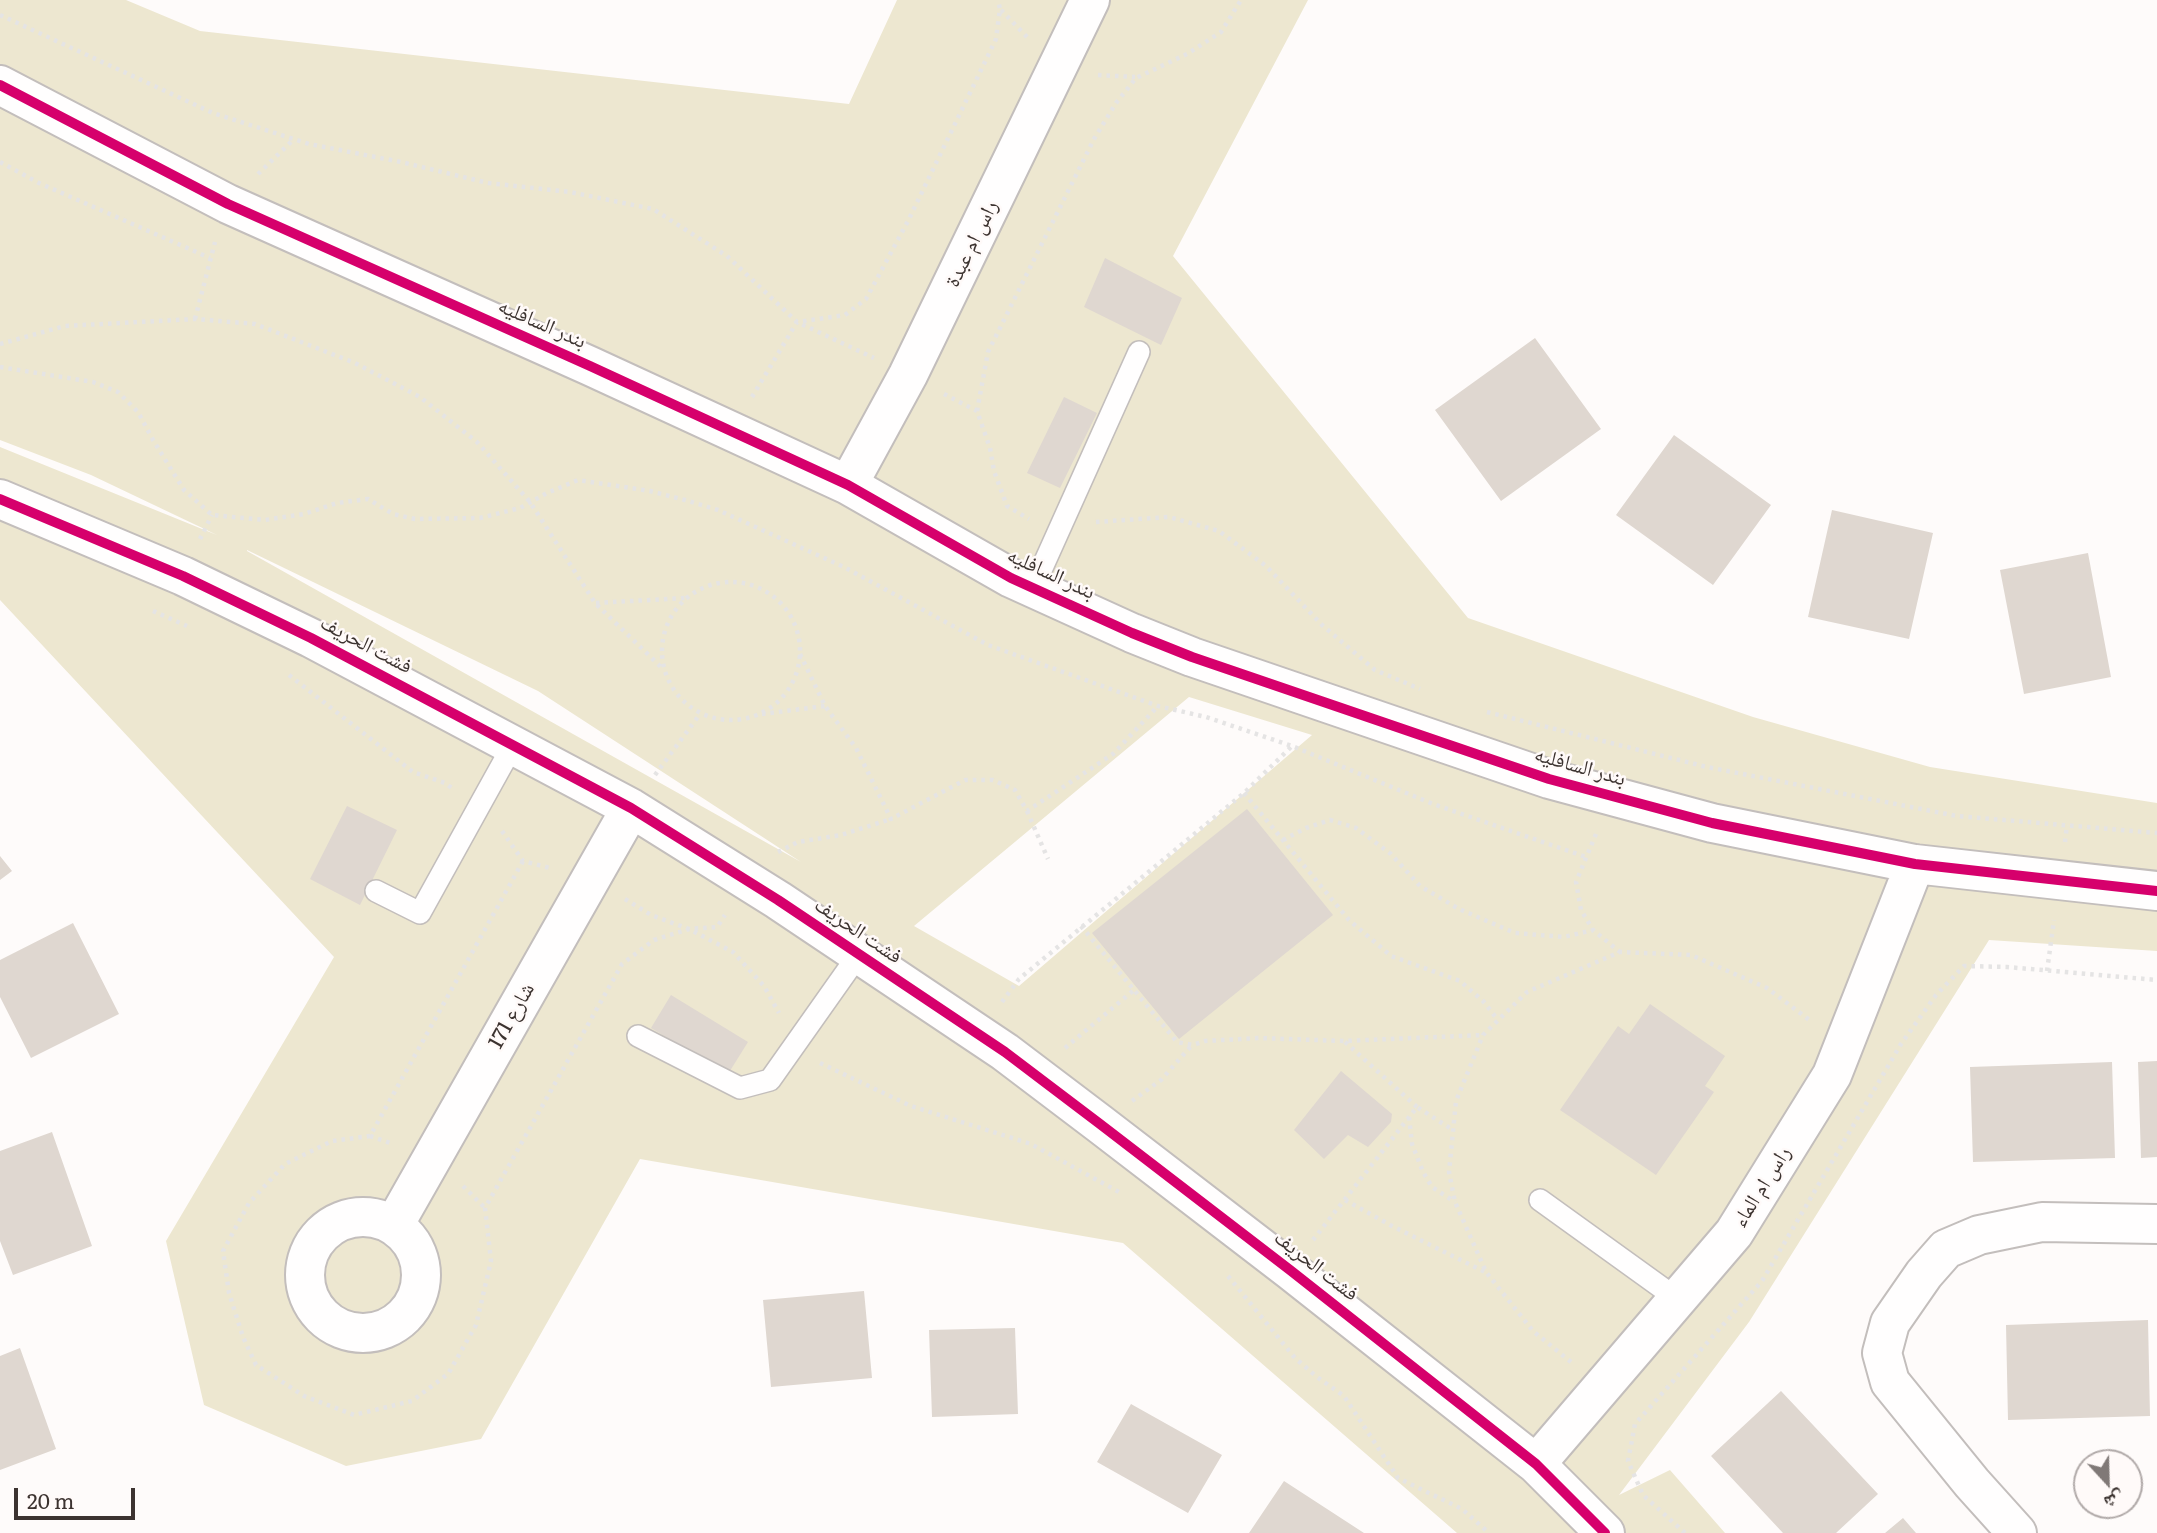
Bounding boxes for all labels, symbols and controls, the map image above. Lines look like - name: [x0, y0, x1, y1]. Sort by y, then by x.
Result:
- street label: راس ام عبدة: [940, 197, 1004, 291]
- street label: بندر السافليه: [494, 293, 590, 355]
- street label: بندر السافليه: [1003, 543, 1099, 605]
- street label: فشت الحريف: [316, 610, 416, 680]
- street label: بندر السافليه: [1531, 742, 1629, 792]
- street label: فشت الحريف: [809, 892, 907, 970]
- street label: شارع 171: [484, 979, 540, 1053]
- street label: راس ام الماء: [1727, 1142, 1797, 1232]
- street label: فشت الحريف: [1269, 1225, 1363, 1307]
- north arrow: [2073, 1449, 2143, 1519]
- scale bar: [18, 1474, 138, 1518]
- text: 20 m: [27, 1484, 74, 1515]
- text: ش: [2101, 1485, 2130, 1518]

